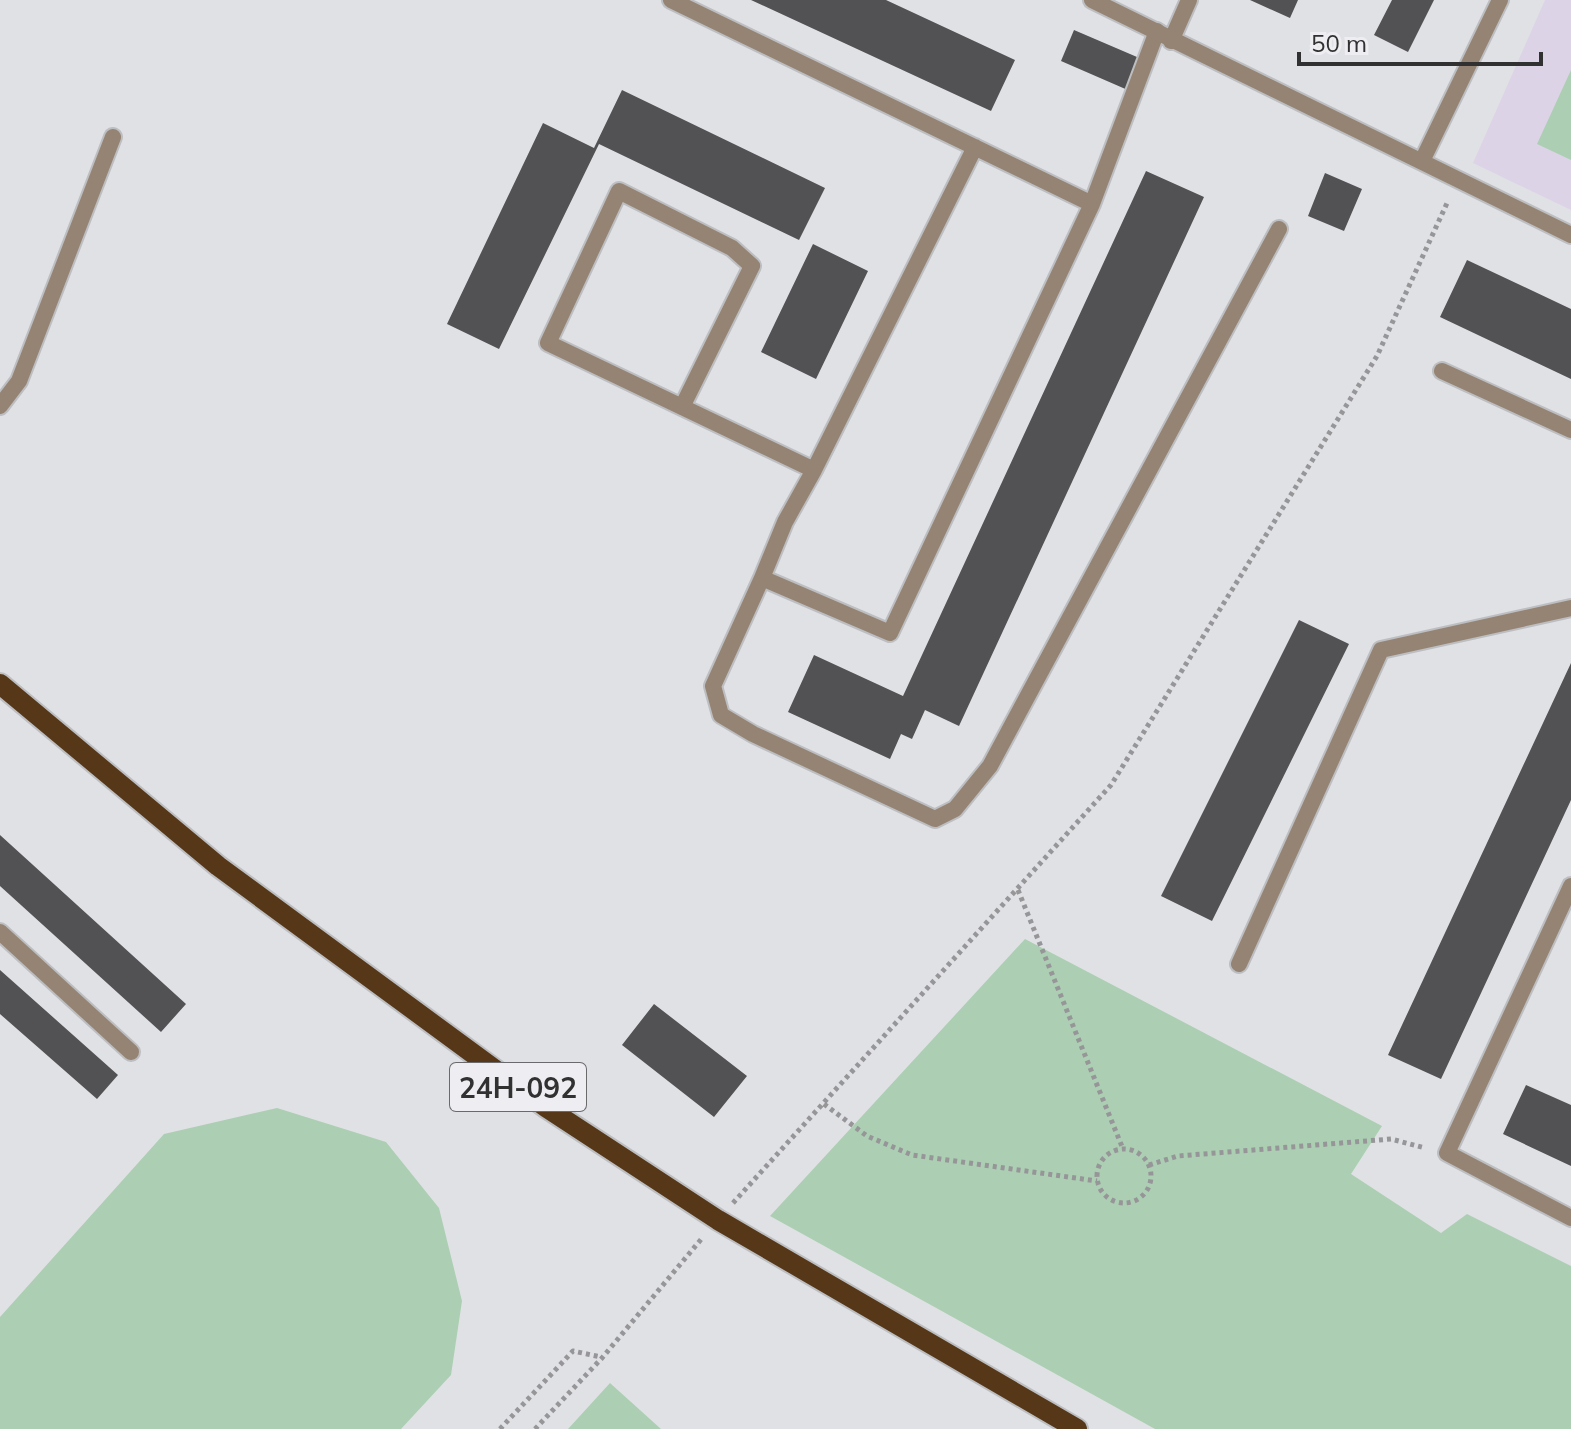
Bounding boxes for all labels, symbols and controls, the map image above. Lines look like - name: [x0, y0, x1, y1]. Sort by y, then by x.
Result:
- scale bar: [1299, 16, 1541, 66]
- text: 50 m: [1311, 28, 1367, 58]
- road number: 24Н-092: [450, 1063, 586, 1111]

